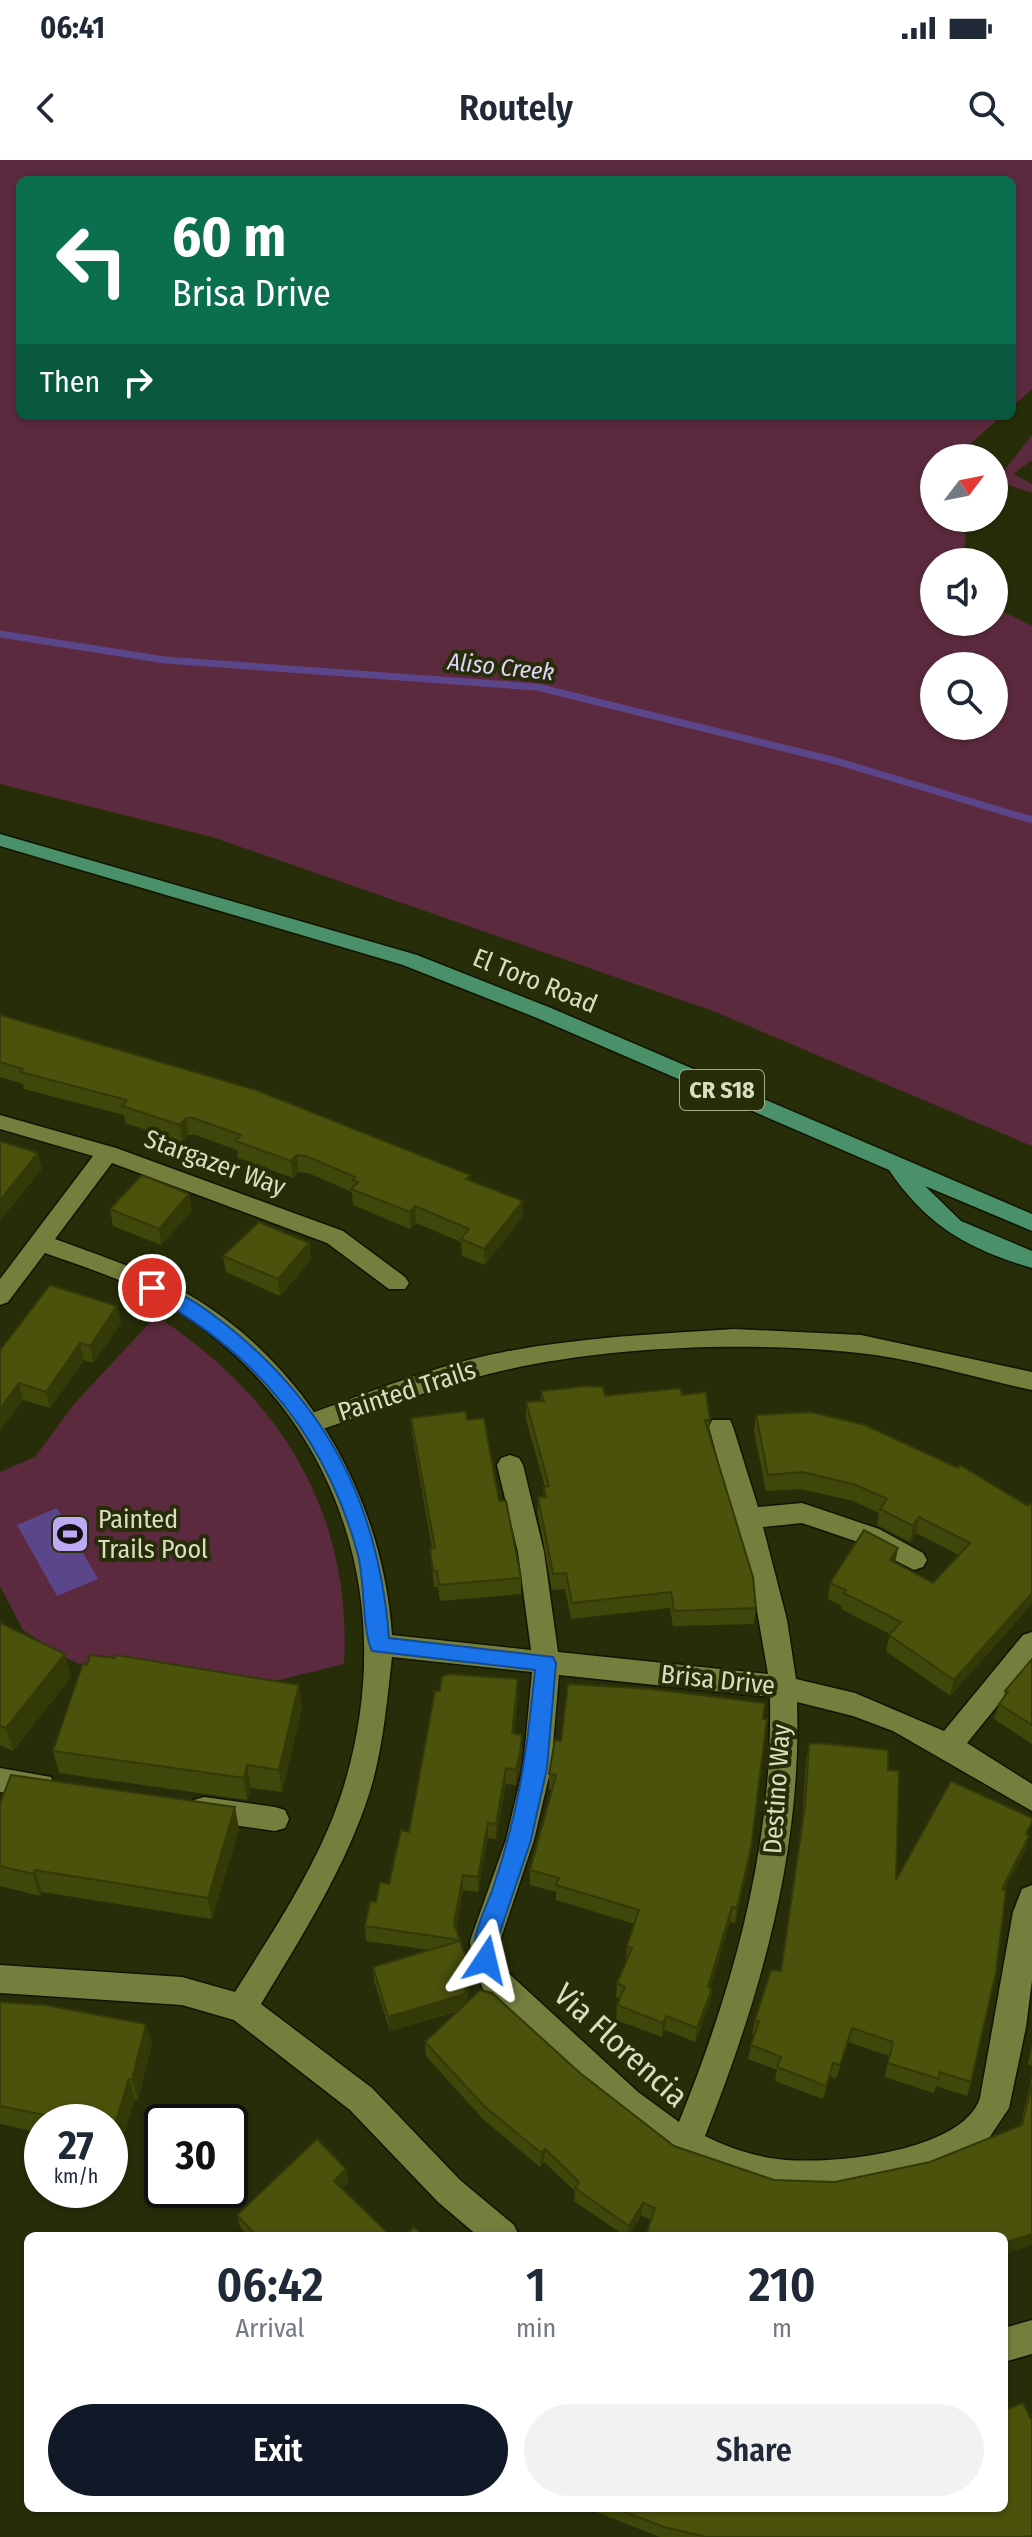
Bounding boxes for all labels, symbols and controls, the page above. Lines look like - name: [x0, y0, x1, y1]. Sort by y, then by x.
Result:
- text: 06:41: [40, 10, 105, 46]
- icon: back: [24, 86, 68, 130]
- text: Routely: [459, 86, 573, 130]
- icon: search: [964, 86, 1008, 130]
- text: 60 m: [172, 204, 286, 271]
- icon: left: [40, 208, 144, 312]
- text: Brisa Drive: [172, 272, 331, 316]
- icon: right: [116, 360, 160, 404]
- text: Then: [40, 364, 100, 400]
- north arrow: [920, 444, 1008, 532]
- map controls: [920, 444, 1008, 740]
- button: sound: [920, 548, 1008, 636]
- water label: Aliso Creek: [445, 647, 556, 687]
- button: search: [920, 652, 1008, 740]
- street label: El Toro Road: [468, 942, 602, 1020]
- road number: CR S18: [680, 1070, 764, 1110]
- street label: Stargazer Way: [140, 1123, 290, 1203]
- pin: [118, 1254, 186, 1322]
- icon: arrive: [130, 1266, 174, 1310]
- street label: Painted Trails: [334, 1354, 480, 1428]
- place label: Painted Trails Pool: [98, 1504, 208, 1565]
- sports icon: Painted Trails Pool: [49, 1513, 91, 1555]
- street label: Brisa Drive: [659, 1659, 777, 1701]
- street label: Destino Way: [757, 1723, 797, 1855]
- position arrow: [444, 1918, 528, 2002]
- street label: Via Florencia: [546, 1975, 696, 2115]
- speed limit sign: 30: [144, 2104, 248, 2208]
- text: 27: [58, 2122, 94, 2170]
- text: km/h: [54, 2164, 98, 2188]
- text: 06:42: [216, 2256, 324, 2314]
- text: 1: [526, 2256, 546, 2314]
- text: 210: [749, 2256, 816, 2314]
- text: Arrival: [236, 2313, 304, 2344]
- text: min: [516, 2313, 556, 2344]
- text: m: [772, 2313, 792, 2344]
- button: Exit: [48, 2404, 508, 2496]
- button: Share: [524, 2404, 984, 2496]

